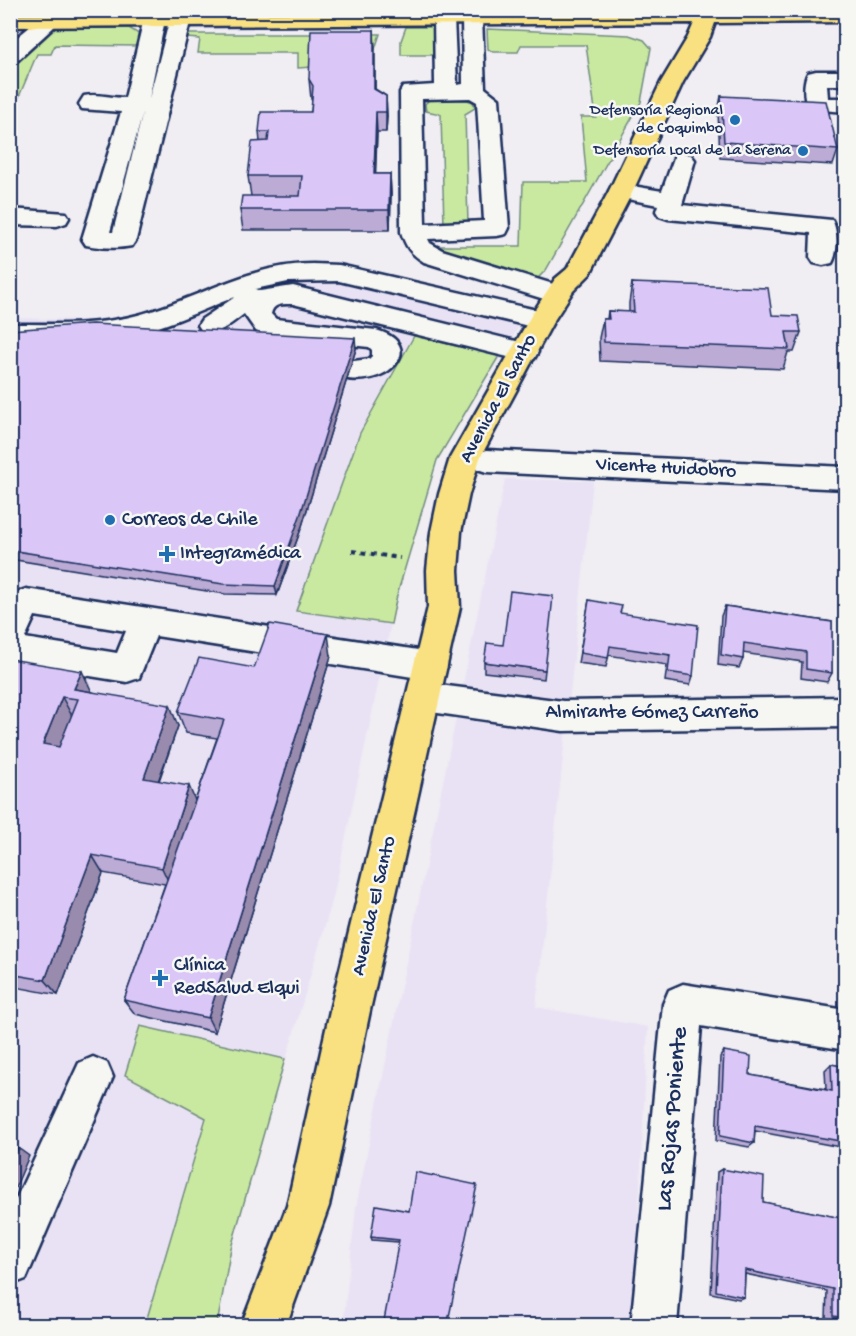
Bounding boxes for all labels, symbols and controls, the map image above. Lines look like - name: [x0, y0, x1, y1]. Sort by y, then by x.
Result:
- place label: Defensoría Regional de Coquimbo: [589, 102, 723, 139]
- marker: Defensoría Regional de Coquimbo: [728, 113, 742, 127]
- place label: Defensoría Local de La Serena: [593, 142, 792, 161]
- marker: Defensoría Local de La Serena: [796, 144, 810, 158]
- street label: Avenida El Santo: [455, 331, 543, 467]
- street label: Vicente Huidobro: [594, 454, 737, 484]
- place label: Correos de Chile: [122, 509, 258, 532]
- marker: Correos de Chile: [103, 513, 117, 527]
- place label: Integramédica: [180, 543, 302, 566]
- marker: Integramédica: [158, 545, 176, 563]
- street label: Almirante Gómez Carreño: [545, 702, 759, 725]
- street label: Avenida El Santo: [348, 834, 402, 978]
- place label: Clínica RedSalud Elqui: [174, 955, 300, 1001]
- marker: Clínica RedSalud Elqui: [151, 969, 169, 987]
- street label: Las Rojas Poniente: [651, 1025, 696, 1212]

